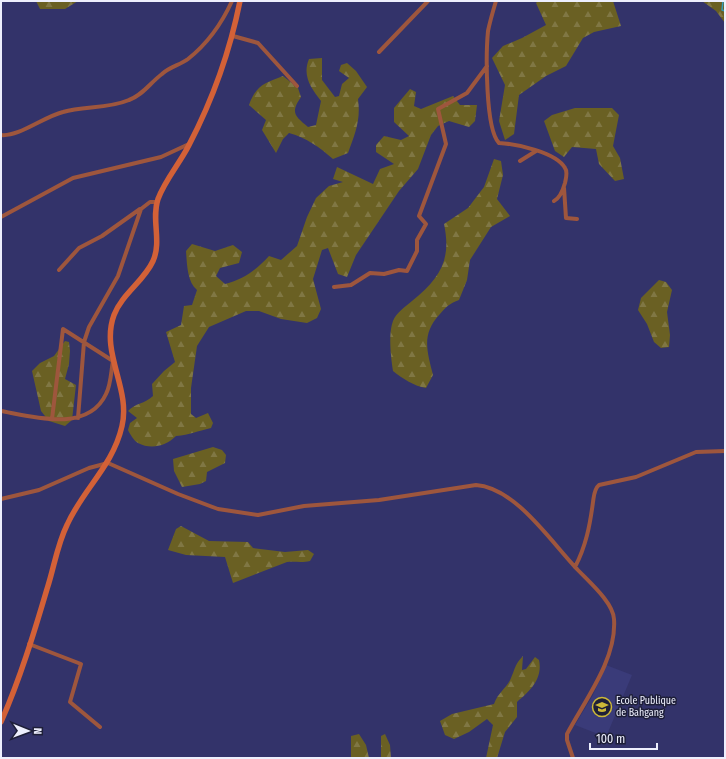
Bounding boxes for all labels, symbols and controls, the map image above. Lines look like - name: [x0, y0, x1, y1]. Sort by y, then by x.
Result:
- place label: Ecole Publique de Bahgang: [616, 695, 676, 719]
- school or university icon: Ecole Publique de Bahgang: [591, 696, 613, 718]
- north arrow: [8, 711, 48, 751]
- scale bar: [590, 725, 657, 751]
- text: N: [31, 728, 44, 735]
- text: 100 m: [596, 732, 625, 746]

